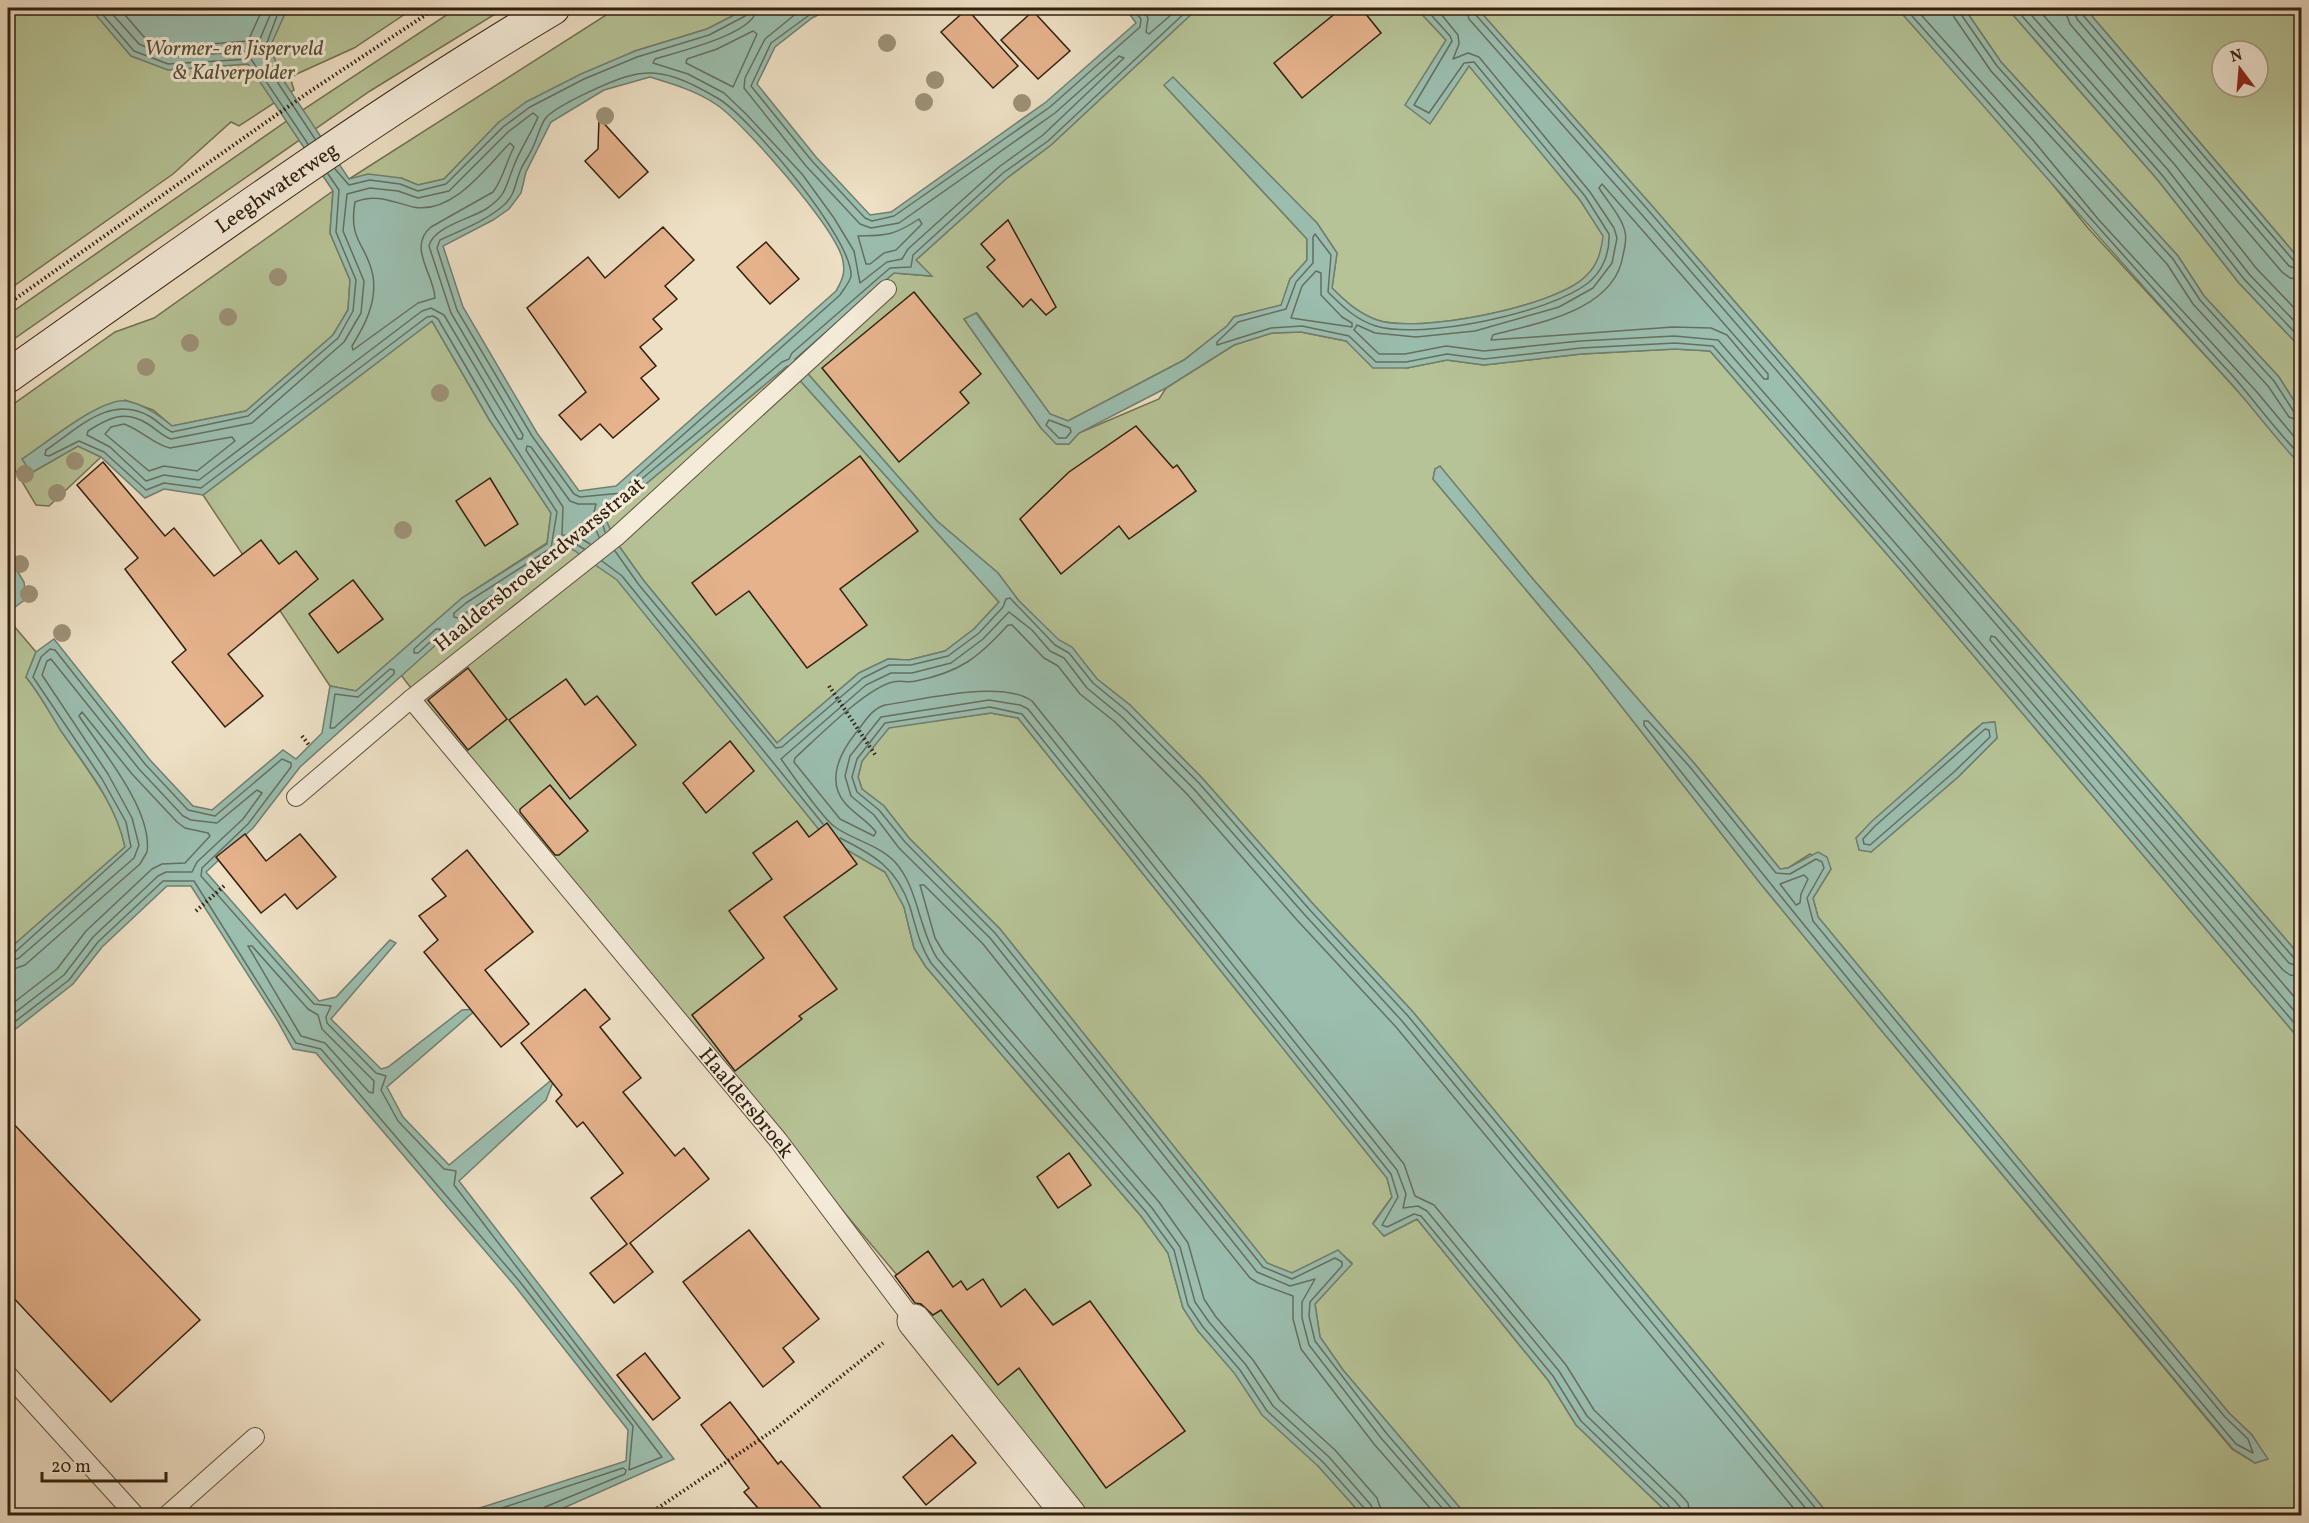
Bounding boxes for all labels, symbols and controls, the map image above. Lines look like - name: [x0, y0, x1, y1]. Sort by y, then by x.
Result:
- park label: Wormer- en Jisperveld & Kalverpolder: [144, 35, 324, 88]
- north arrow: [2210, 39, 2270, 99]
- text: N: [2228, 44, 2245, 69]
- street label: Leeghwaterweg: [210, 136, 344, 241]
- street label: Haaldersbroekerdwarsstraat: [428, 471, 651, 659]
- street label: Haaldersbroek: [691, 1042, 800, 1165]
- scale bar: [42, 1445, 166, 1483]
- text: 20 m: [51, 1455, 91, 1480]

